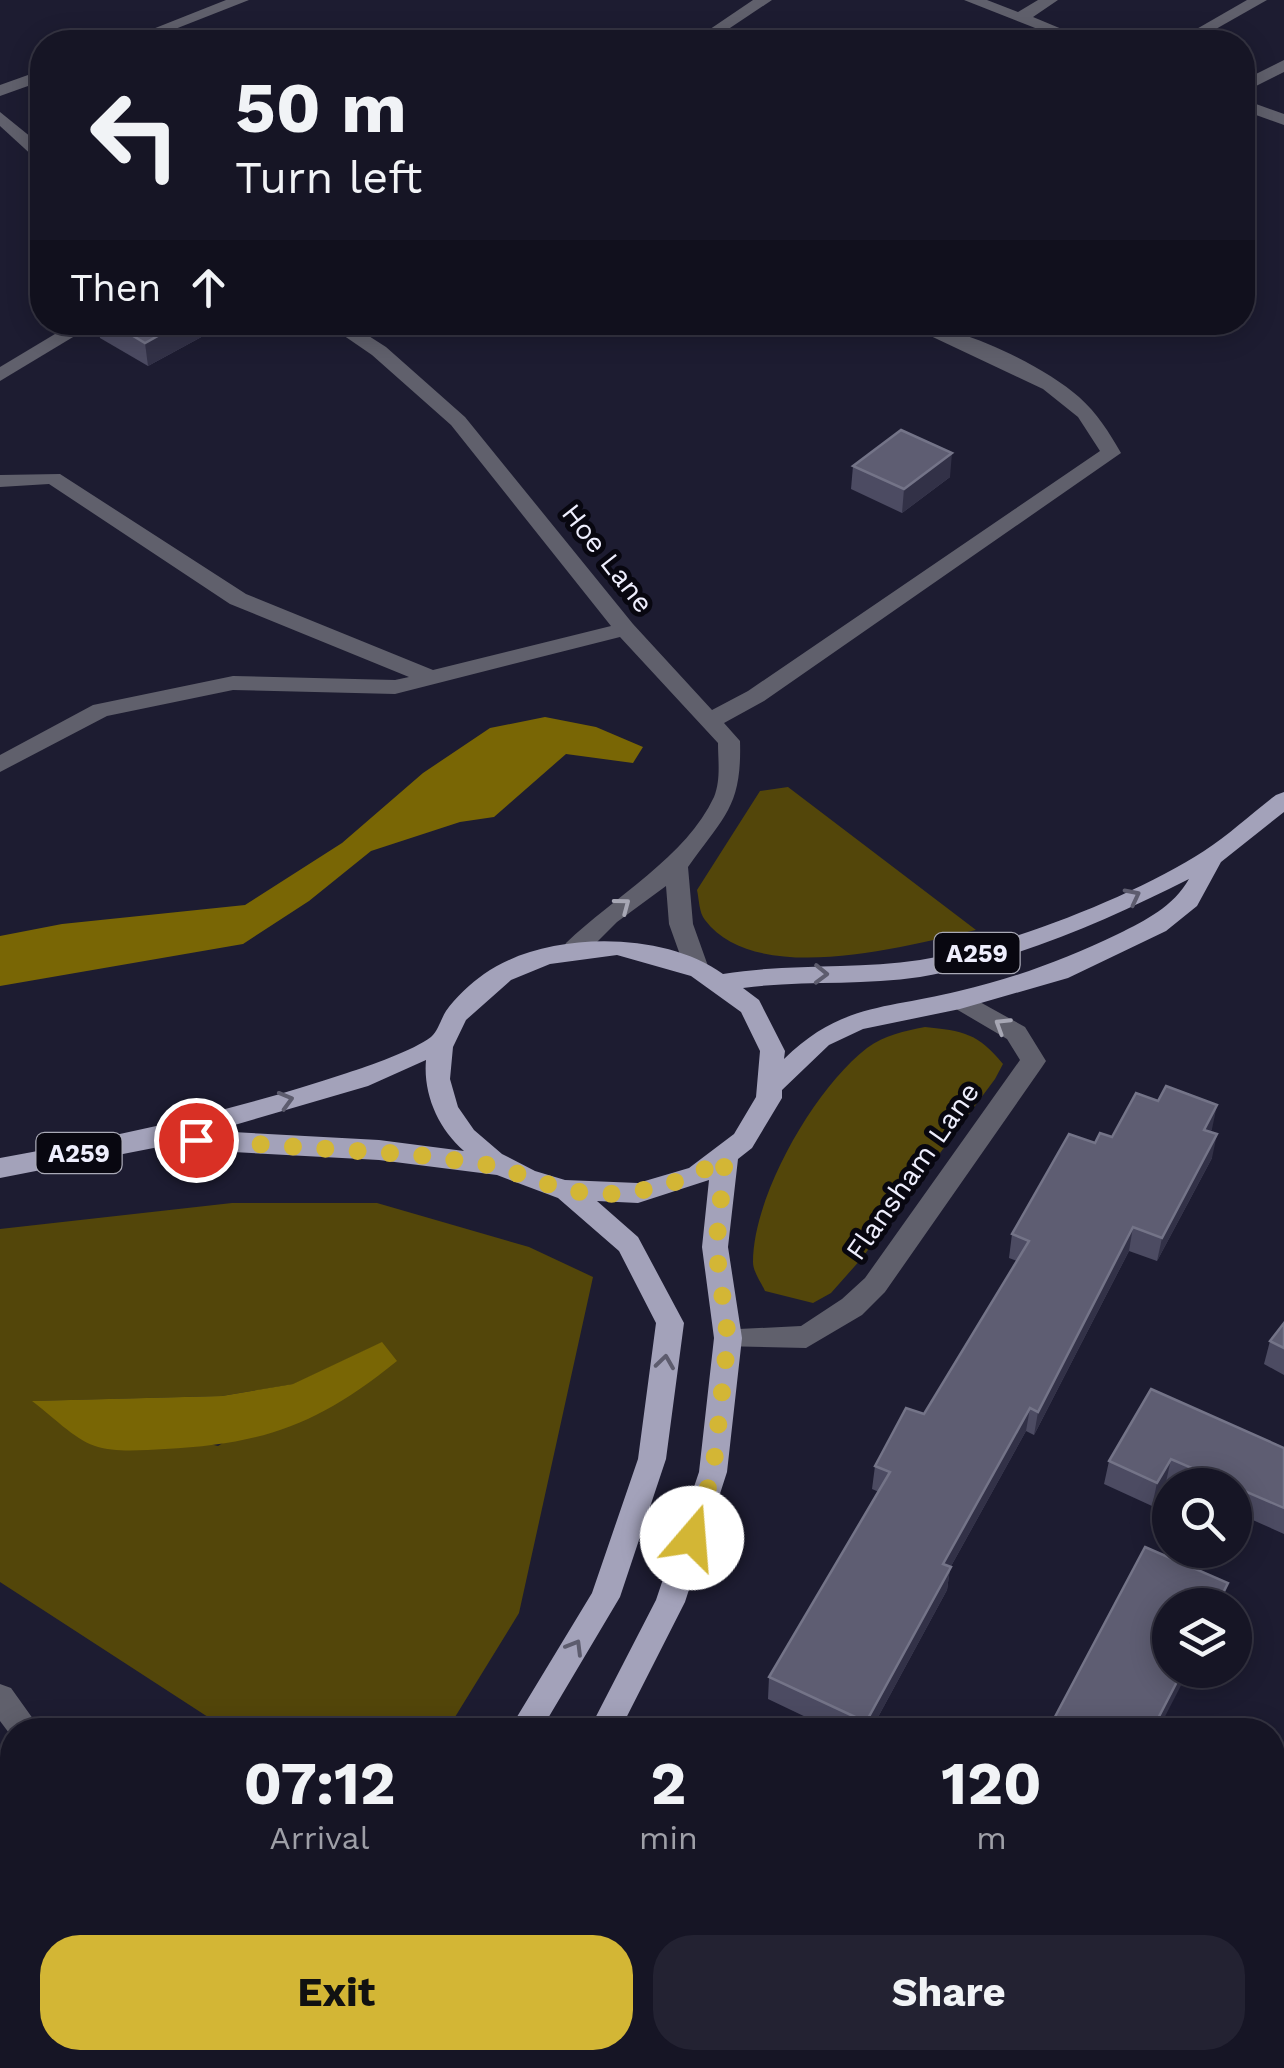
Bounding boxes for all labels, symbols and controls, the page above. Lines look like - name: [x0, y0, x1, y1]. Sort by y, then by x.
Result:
- text: 50 m: [235, 67, 407, 149]
- icon: left: [70, 70, 200, 200]
- text: Turn left: [235, 151, 422, 204]
- icon: ahead: [181, 260, 236, 315]
- text: Then: [70, 266, 161, 310]
- street label: Hoe Lane: [555, 497, 660, 619]
- one-way arrow: [1123, 889, 1141, 908]
- one-way arrow: [612, 900, 630, 917]
- road number: A259: [934, 933, 1020, 973]
- one-way arrow: [814, 963, 830, 984]
- one-way arrow: [995, 1019, 1013, 1038]
- street label: Flansham Lane: [839, 1076, 986, 1266]
- one-way arrow: [277, 1091, 294, 1112]
- pin: [154, 1098, 239, 1183]
- icon: arrive: [169, 1113, 224, 1168]
- road number: A259: [36, 1133, 122, 1173]
- one-way arrow: [654, 1354, 675, 1370]
- map controls: [1152, 1468, 1252, 1688]
- button: search: [1152, 1468, 1252, 1568]
- position arrow: [640, 1486, 744, 1590]
- button: layers: [1152, 1588, 1252, 1688]
- one-way arrow: [563, 1640, 582, 1658]
- text: 07:12: [243, 1748, 396, 1819]
- text: 2: [651, 1748, 686, 1819]
- text: 120: [941, 1748, 1042, 1819]
- text: Arrival: [270, 1819, 369, 1857]
- text: min: [639, 1819, 698, 1857]
- text: m: [976, 1819, 1007, 1857]
- button: Exit: [40, 1935, 633, 2050]
- button: Share: [653, 1935, 1245, 2050]

